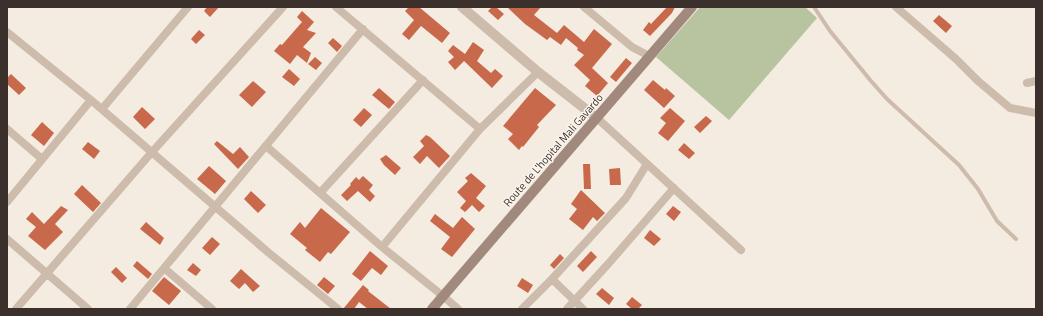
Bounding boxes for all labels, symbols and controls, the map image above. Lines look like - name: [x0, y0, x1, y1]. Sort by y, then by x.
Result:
- street label: Route de L'hopital Mali Gavardo: [499, 90, 607, 210]

